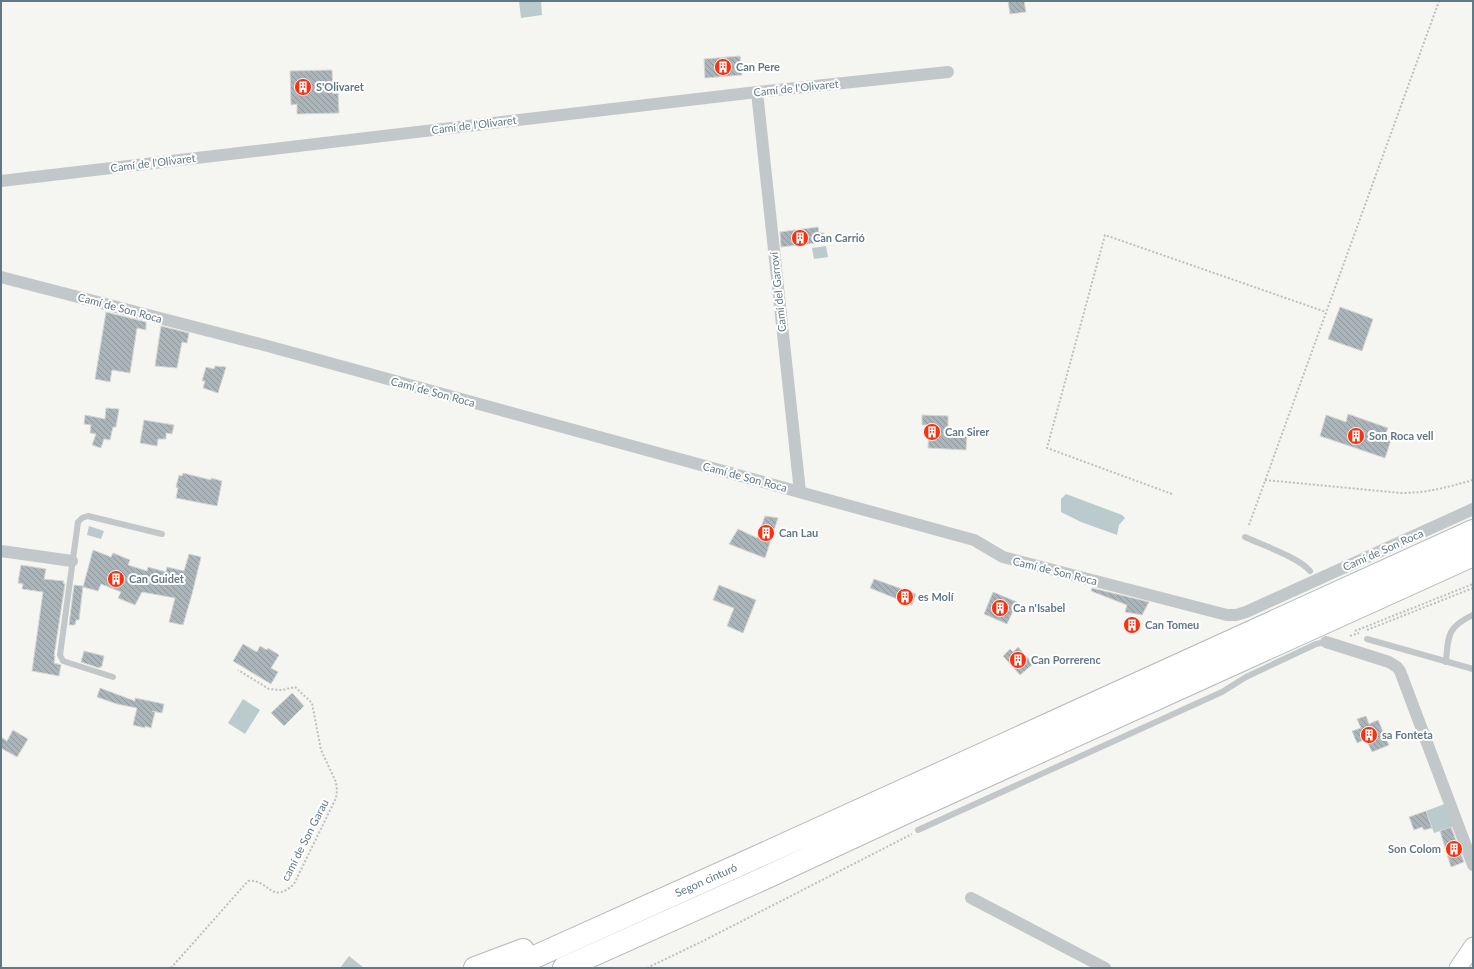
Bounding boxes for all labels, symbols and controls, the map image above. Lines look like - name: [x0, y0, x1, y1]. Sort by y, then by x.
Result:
- building icon: Can Pere: [713, 57, 733, 77]
- place label: Can Pere: [736, 60, 780, 73]
- building icon: S'Olivaret: [293, 77, 313, 97]
- street label: Camí de l'Olivaret: [753, 77, 839, 98]
- place label: S'Olivaret: [316, 80, 365, 93]
- street label: Camí de l'Olivaret: [431, 113, 517, 136]
- street label: Camí de l'Olivaret: [110, 151, 196, 174]
- building icon: Can Carrió: [790, 228, 810, 248]
- place label: Can Carrió: [813, 231, 865, 244]
- street label: Camí del Garroví: [767, 251, 788, 333]
- street label: Camí de Son Roca: [77, 290, 164, 325]
- street label: Camí de Son Roca: [390, 374, 477, 409]
- building icon: Can Sirer: [922, 422, 942, 442]
- place label: Can Sirer: [945, 425, 990, 438]
- building icon: Son Roca vell: [1346, 426, 1366, 446]
- place label: Son Roca vell: [1369, 429, 1434, 442]
- street label: Camí de Son Roca: [702, 459, 789, 494]
- building icon: Can Lau: [756, 523, 776, 543]
- place label: Can Lau: [779, 526, 818, 539]
- street label: Camí de Son Roca: [1341, 526, 1425, 573]
- street label: Camí de Son Roca: [1011, 554, 1099, 587]
- building icon: Can Guidet: [106, 569, 126, 589]
- place label: Can Guidet: [129, 572, 185, 585]
- building icon: es Molí: [895, 587, 915, 607]
- place label: es Molí: [918, 590, 955, 603]
- building icon: Ca n'Isabel: [990, 598, 1010, 618]
- place label: Ca n'Isabel: [1013, 601, 1066, 614]
- building icon: Can Tomeu: [1122, 615, 1142, 635]
- place label: Can Tomeu: [1145, 618, 1199, 631]
- building icon: Can Porrerenc: [1008, 650, 1028, 670]
- place label: Can Porrerenc: [1031, 653, 1102, 666]
- building icon: sa Fonteta: [1359, 725, 1379, 745]
- place label: sa Fonteta: [1382, 728, 1433, 741]
- street label: camí de Son Garau: [278, 797, 331, 883]
- building icon: Son Colom: [1444, 839, 1464, 859]
- place label: Son Colom: [1388, 842, 1441, 855]
- street label: Segon cinturó: [673, 860, 739, 899]

